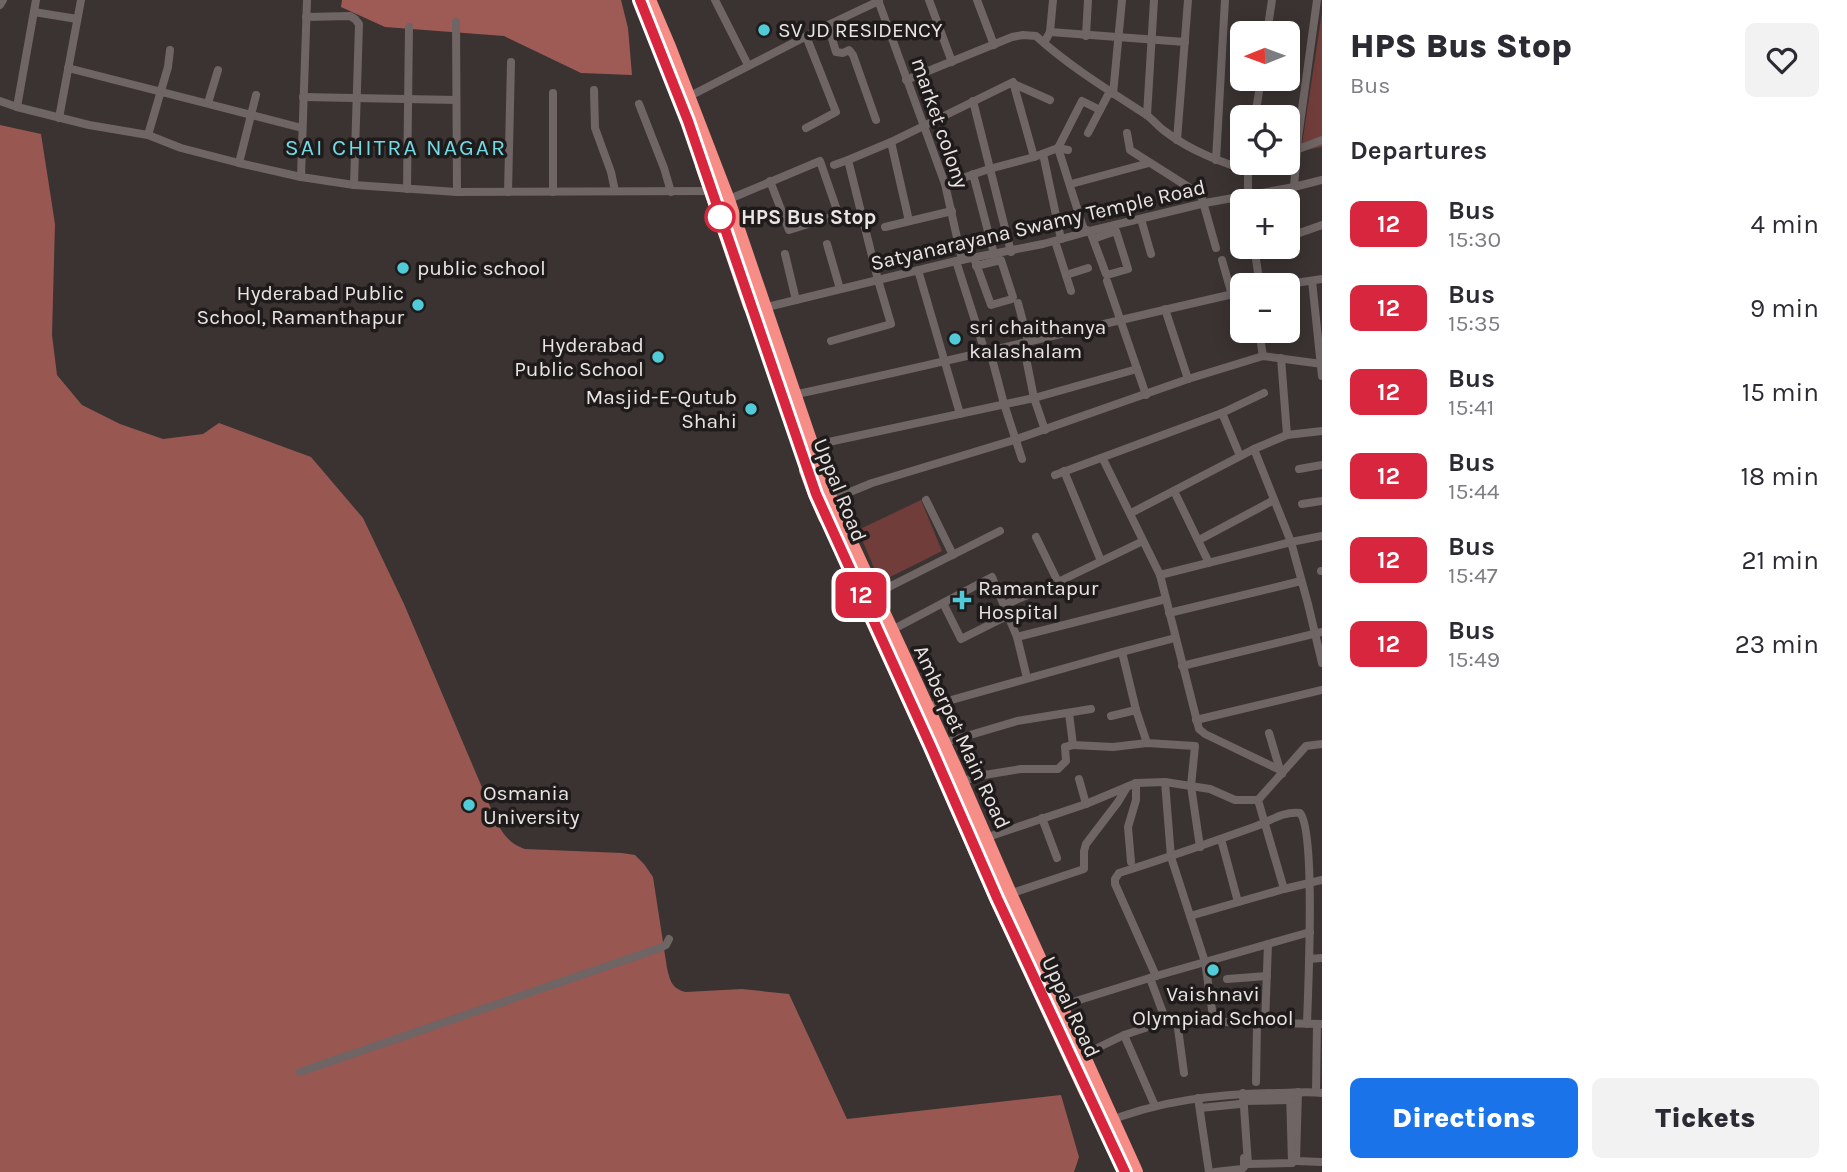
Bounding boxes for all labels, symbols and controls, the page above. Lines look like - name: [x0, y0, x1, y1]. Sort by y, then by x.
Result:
- place label: SV JD RESIDENCY: [778, 18, 943, 42]
- north arrow: [1230, 21, 1300, 91]
- map controls: [1230, 21, 1300, 343]
- marker: SV JD RESIDENCY: [756, 22, 772, 38]
- button: heart: [1745, 23, 1819, 97]
- text: HPS Bus Stop: [1350, 27, 1572, 65]
- street label: market colony: [906, 55, 974, 192]
- text: Bus: [1350, 72, 1390, 99]
- button: locate: [1230, 105, 1300, 175]
- district label: SAI CHITRA NAGAR: [285, 134, 507, 161]
- text: Departures: [1350, 135, 1487, 166]
- street label: Satyanarayana Swamy Temple Road: [868, 175, 1208, 275]
- button: +: [1230, 189, 1300, 259]
- text: Bus: [1448, 195, 1495, 226]
- marker: HPS Bus Stop: [705, 202, 735, 232]
- place label: HPS Bus Stop: [741, 205, 876, 229]
- text: 4 min: [1751, 209, 1819, 240]
- text: 12: [1377, 210, 1400, 238]
- text: 15:30: [1448, 226, 1501, 253]
- place label: public school: [417, 256, 546, 280]
- marker: public school: [395, 260, 411, 276]
- button: −: [1230, 273, 1300, 343]
- text: Bus: [1448, 279, 1495, 310]
- place label: Hyderabad Public School, Ramanthapur: [197, 281, 404, 329]
- text: 9 min: [1750, 293, 1819, 324]
- text: 12: [1377, 294, 1400, 322]
- marker: Hyderabad Public School, Ramanthapur: [410, 297, 426, 313]
- text: 15:35: [1448, 310, 1500, 337]
- place label: sri chaithanya kalashalam: [969, 315, 1106, 363]
- marker: sri chaithanya kalashalam: [947, 331, 963, 347]
- place label: Hyderabad Public School: [514, 333, 644, 381]
- marker: Hyderabad Public School: [650, 349, 666, 365]
- text: Bus: [1448, 363, 1495, 394]
- text: 15 min: [1742, 377, 1819, 408]
- text: 12: [1377, 378, 1400, 406]
- place label: Masjid-E-Qutub Shahi: [585, 385, 737, 433]
- text: 15:41: [1448, 394, 1494, 421]
- marker: Masjid-E-Qutub Shahi: [743, 401, 759, 417]
- street label: Uppal Road: [808, 435, 872, 545]
- text: Bus: [1448, 447, 1495, 478]
- text: 18 min: [1740, 461, 1819, 492]
- text: 12: [1377, 462, 1400, 490]
- text: 15:44: [1448, 478, 1500, 505]
- text: Bus: [1448, 531, 1495, 562]
- text: 21 min: [1741, 545, 1819, 576]
- text: 12: [1377, 546, 1400, 574]
- text: 15:47: [1448, 562, 1498, 589]
- line badge: 12: [830, 572, 892, 618]
- place label: Ramantapur Hospital: [978, 576, 1099, 624]
- text: 12: [849, 581, 873, 609]
- marker: Ramantapur Hospital: [952, 590, 972, 610]
- text: Bus: [1448, 615, 1495, 646]
- text: 23 min: [1735, 629, 1819, 660]
- text: 12: [1377, 630, 1400, 658]
- street label: Amberpet Main Road: [909, 641, 1015, 833]
- text: 15:49: [1448, 646, 1500, 673]
- place label: Osmania University: [483, 781, 580, 829]
- marker: Osmania University: [461, 797, 477, 813]
- street label: Uppal Road: [1037, 953, 1105, 1061]
- marker: Vaishnavi Olympiad School: [1205, 962, 1221, 978]
- place label: Vaishnavi Olympiad School: [1132, 982, 1294, 1030]
- button: Directions: [1350, 1078, 1578, 1158]
- button: Tickets: [1592, 1078, 1819, 1158]

